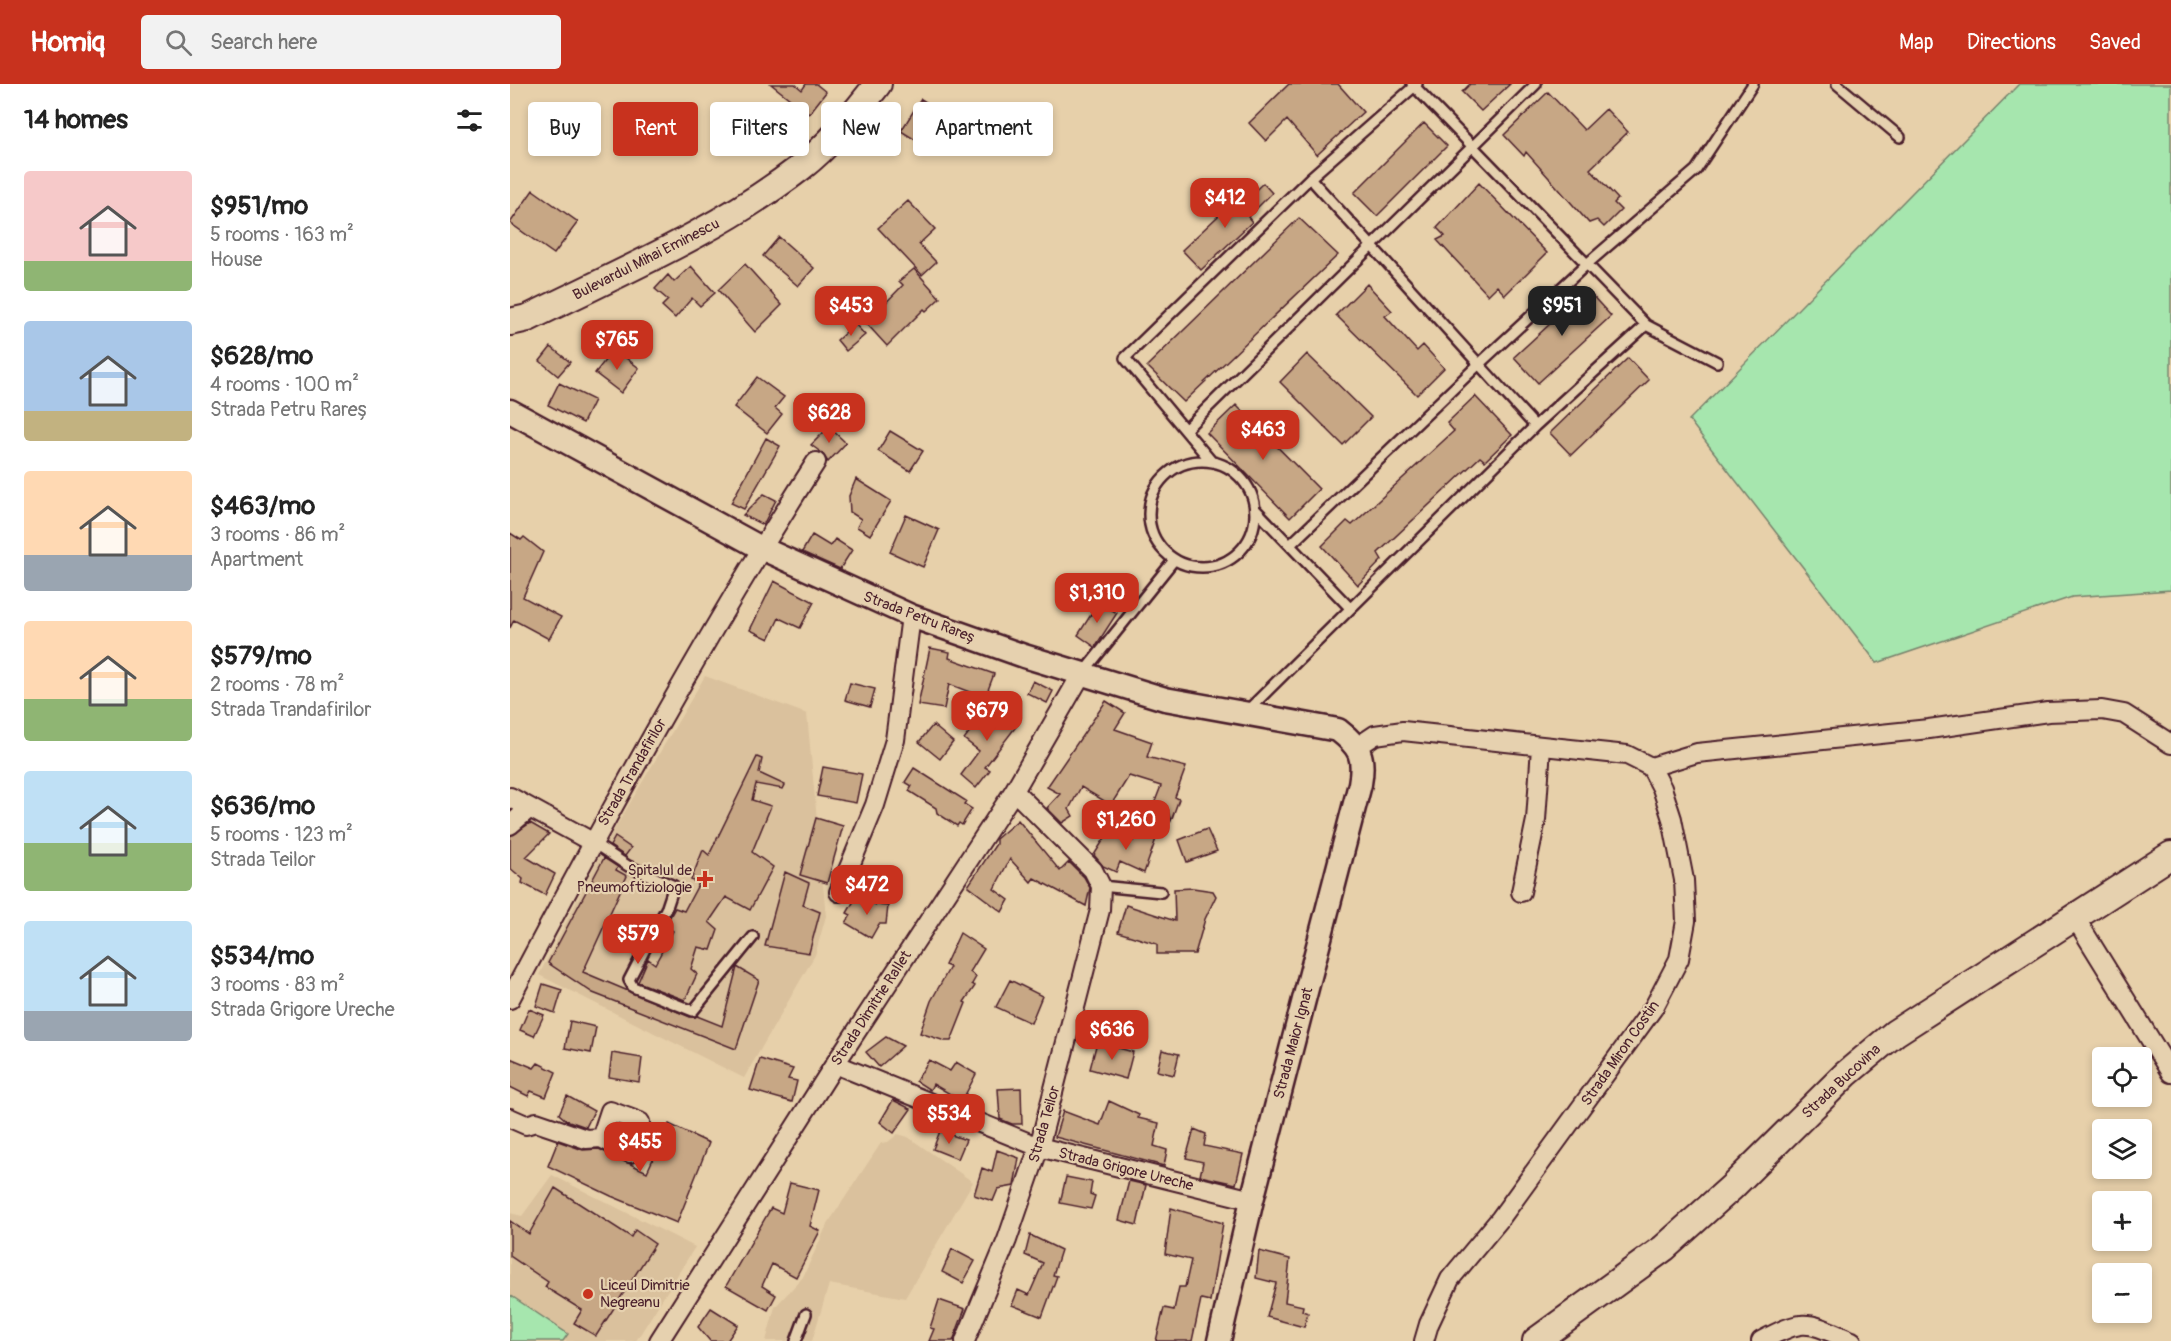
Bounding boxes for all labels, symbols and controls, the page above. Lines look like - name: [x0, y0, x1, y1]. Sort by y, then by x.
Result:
- search box: [141, 15, 561, 69]
- text: Homiq: [30, 25, 105, 60]
- icon: search: [162, 26, 195, 59]
- text: Search here: [210, 28, 317, 56]
- text: Map: [1899, 29, 1934, 56]
- text: Directions: [1967, 29, 2056, 56]
- text: Saved: [2089, 29, 2141, 56]
- chip: Buy: [528, 102, 601, 156]
- chip: Rent: [613, 102, 698, 156]
- chip: Filters: [710, 102, 809, 156]
- chip: New: [821, 102, 901, 156]
- chip: Apartment: [913, 102, 1053, 156]
- text: 14 homes: [24, 104, 128, 136]
- icon: filters: [453, 104, 486, 137]
- pin: $412: [1189, 178, 1261, 229]
- text: $412: [1204, 185, 1246, 210]
- text: $951/mo: [210, 190, 308, 222]
- icon: home: [72, 195, 144, 267]
- street label: Bulevardul Mihai Eminescu: [570, 214, 723, 305]
- text: 5 rooms · 163 m²: [210, 222, 354, 247]
- text: House: [210, 247, 262, 272]
- pin: $453: [815, 286, 887, 337]
- pin: $951: [1526, 286, 1598, 337]
- text: $453: [829, 293, 873, 318]
- text: $951: [1542, 293, 1582, 318]
- pin: $765: [581, 320, 653, 371]
- text: $765: [595, 327, 639, 352]
- text: $628/mo: [210, 340, 313, 372]
- icon: home: [72, 345, 144, 417]
- text: 4 rooms · 100 m²: [210, 372, 359, 397]
- pin: $628: [793, 393, 865, 444]
- text: Strada Petru Rareș: [210, 397, 370, 422]
- text: $628: [807, 400, 851, 425]
- pin: $463: [1227, 410, 1299, 461]
- text: $463: [1240, 417, 1286, 442]
- text: $463/mo: [210, 490, 315, 522]
- icon: home: [72, 495, 144, 567]
- text: 3 rooms · 86 m²: [210, 522, 345, 547]
- text: Apartment: [210, 547, 303, 572]
- pin: $1,310: [1048, 573, 1146, 624]
- text: $1,310: [1069, 580, 1125, 605]
- street label: Strada Petru Rareș: [861, 587, 979, 648]
- text: $579/mo: [210, 640, 312, 672]
- icon: home: [72, 645, 144, 717]
- text: 2 rooms · 78 m²: [210, 672, 344, 697]
- pin: $679: [951, 691, 1023, 742]
- text: Strada Trandafirilor: [210, 697, 371, 722]
- text: $679: [965, 698, 1009, 723]
- street label: Strada Trandafirilor: [594, 715, 671, 829]
- text: $636/mo: [210, 790, 315, 822]
- icon: home: [72, 795, 144, 867]
- pin: $1,260: [1077, 800, 1175, 851]
- text: $1,260: [1096, 807, 1156, 832]
- text: 5 rooms · 123 m²: [210, 822, 353, 847]
- text: Strada Teilor: [210, 847, 316, 872]
- place label: Spitalul de Pneumoftiziologie: [577, 861, 693, 897]
- pin: $472: [831, 865, 903, 916]
- marker: Spitalul de Pneumoftiziologie: [696, 870, 714, 888]
- text: $472: [845, 872, 889, 897]
- pin: $579: [602, 914, 674, 965]
- text: $579: [617, 921, 659, 946]
- text: $534/mo: [210, 940, 314, 972]
- icon: home: [72, 945, 144, 1017]
- street label: Strada Dimitrie Rallet: [827, 946, 916, 1069]
- text: 3 rooms · 83 m²: [210, 972, 345, 997]
- street label: Strada Maior Ignat: [1269, 984, 1318, 1101]
- text: Strada Grigore Ureche: [210, 997, 395, 1022]
- street label: Strada Miron Costin: [1577, 997, 1664, 1110]
- pin: $636: [1076, 1010, 1148, 1061]
- text: $636: [1089, 1017, 1135, 1042]
- street label: Strada Bucovina: [1798, 1040, 1885, 1123]
- map controls: [2092, 1047, 2152, 1323]
- button: locate: [2092, 1047, 2152, 1107]
- street label: Strada Teilor: [1024, 1083, 1065, 1165]
- pin: $534: [913, 1094, 985, 1145]
- text: $534: [927, 1101, 971, 1126]
- button: layers: [2092, 1119, 2152, 1179]
- pin: $455: [604, 1122, 676, 1173]
- text: $455: [618, 1129, 662, 1154]
- street label: Strada Grigore Ureche: [1056, 1144, 1196, 1196]
- button: +: [2092, 1191, 2152, 1251]
- button: −: [2092, 1263, 2152, 1323]
- place label: Liceul Dimitrie Negreanu: [600, 1276, 690, 1312]
- marker: Liceul Dimitrie Negreanu: [581, 1287, 595, 1301]

